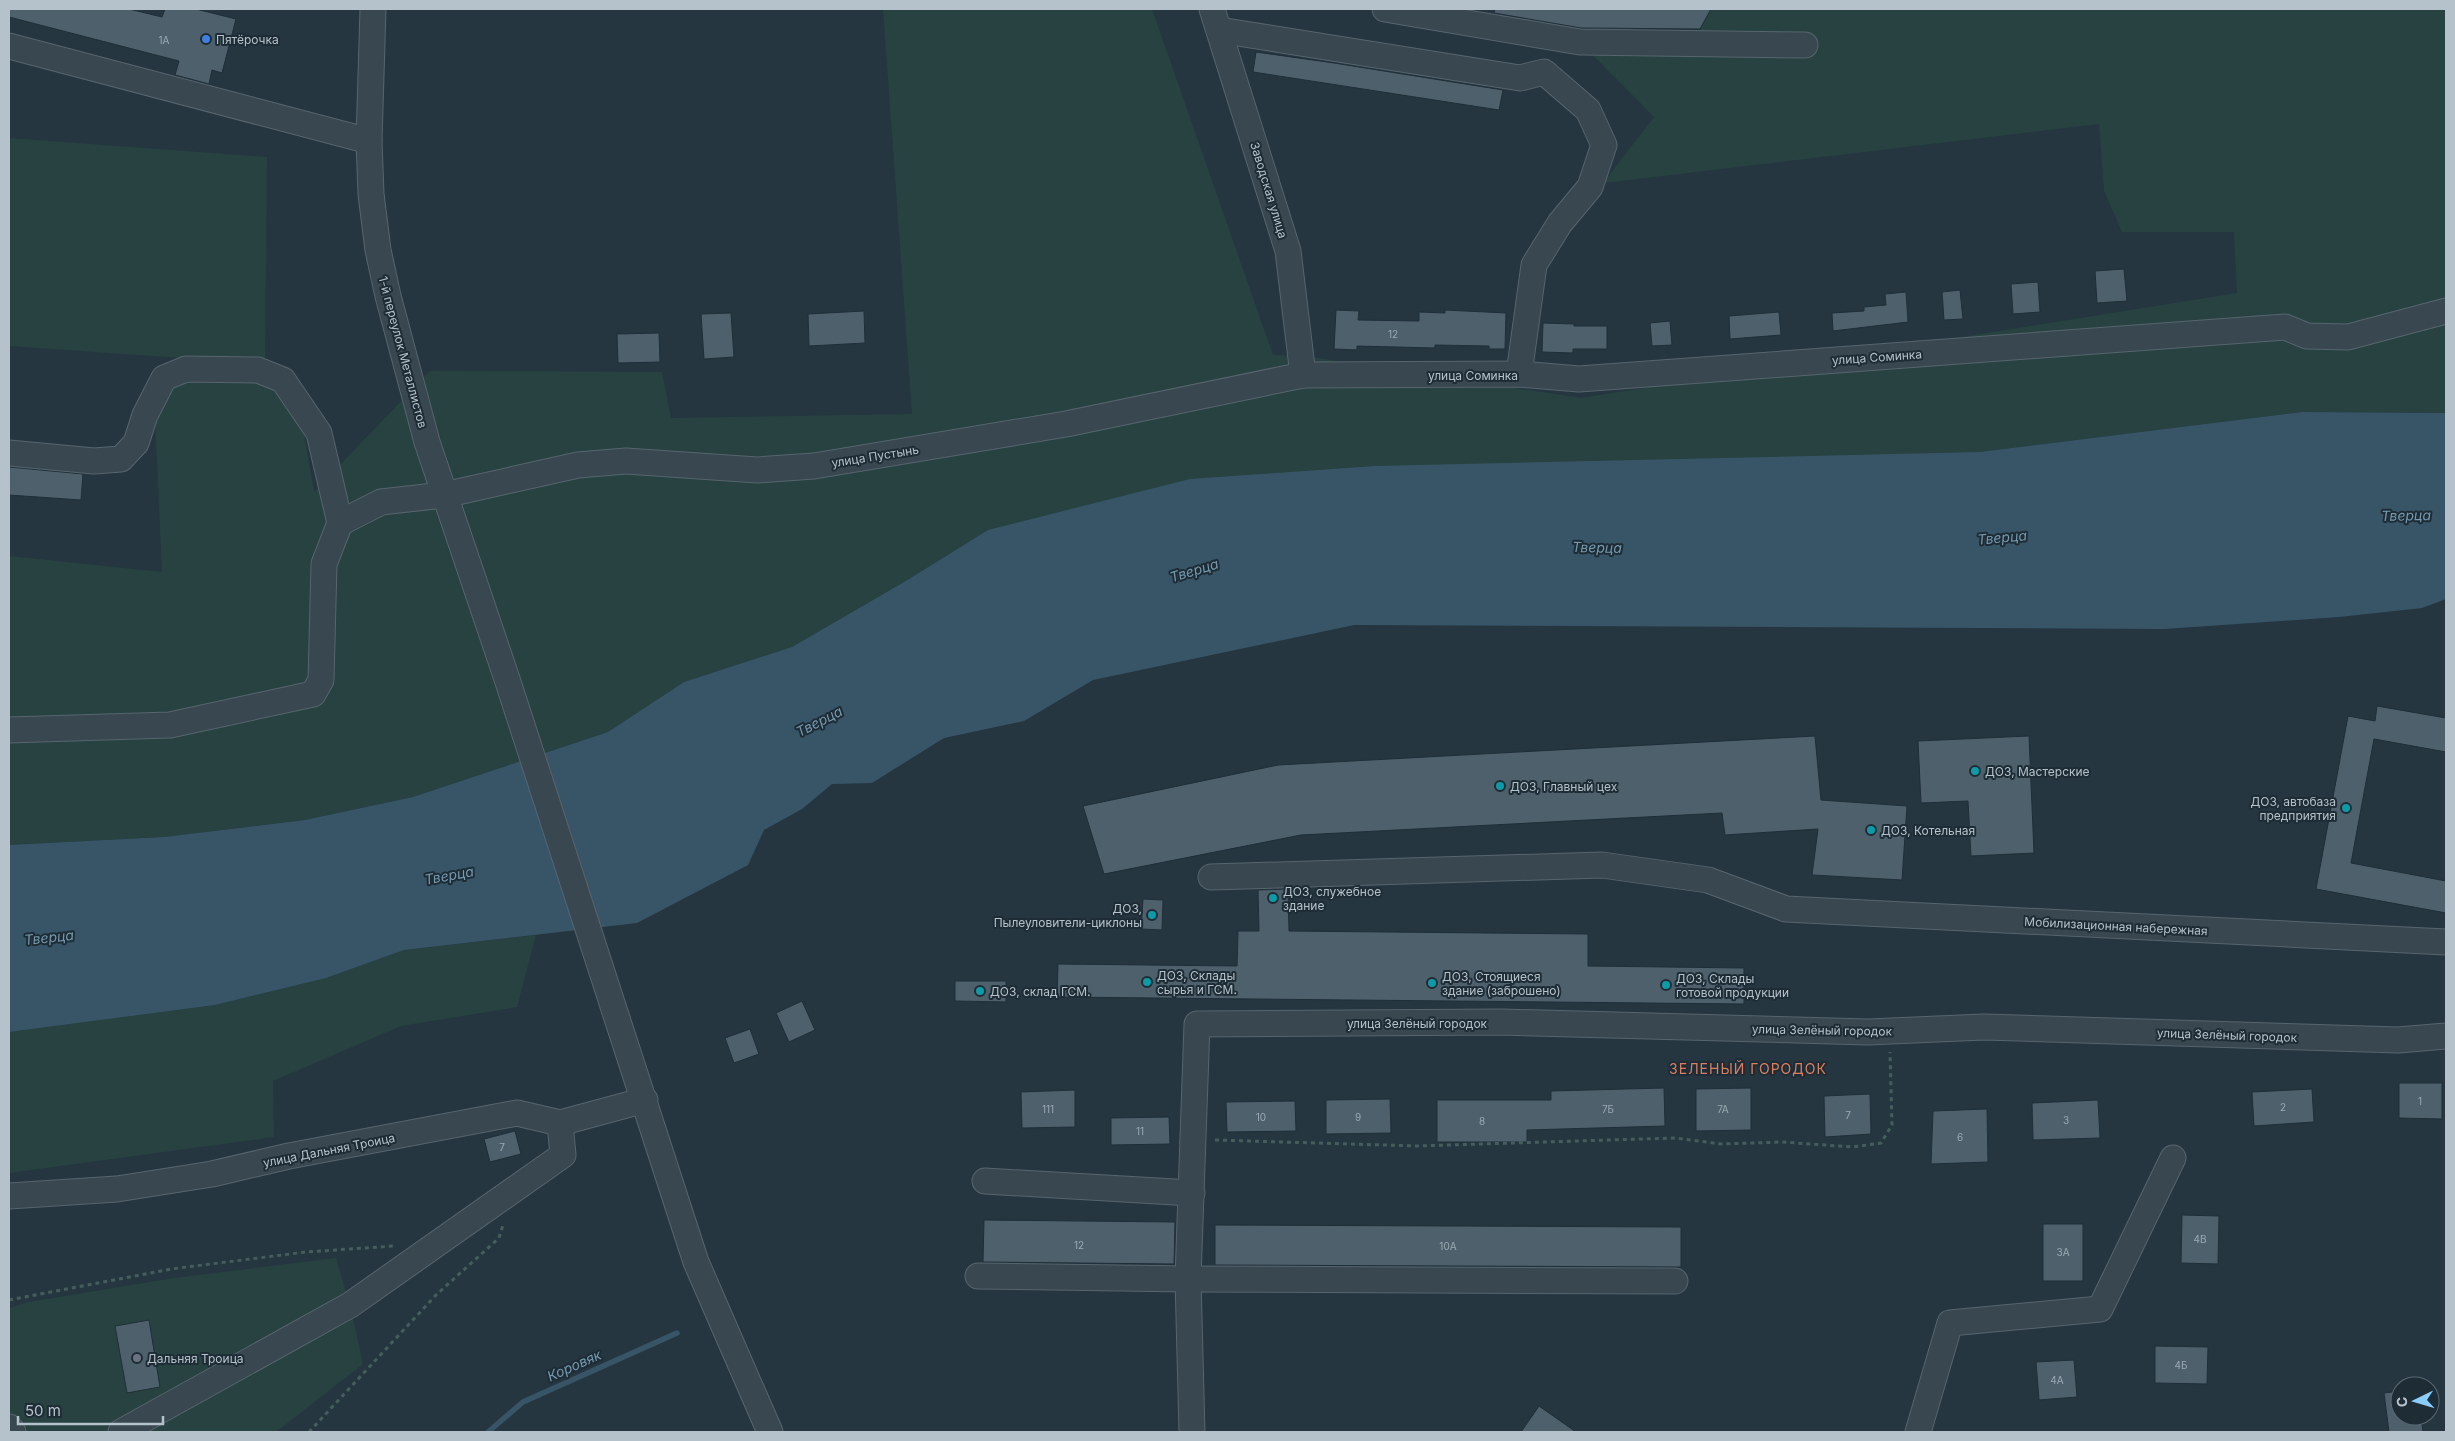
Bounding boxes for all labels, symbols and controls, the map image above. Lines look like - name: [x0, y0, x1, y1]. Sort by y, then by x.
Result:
- place label: Пятёрочка: [216, 32, 279, 47]
- marker: Пятёрочка: [200, 33, 212, 45]
- house number: 1А: [159, 34, 170, 46]
- street label: Заводская улица: [1247, 140, 1291, 240]
- street label: 1-й переулок Металлистов: [376, 274, 431, 430]
- house number: 12: [1388, 328, 1398, 340]
- street label: улица Соминка: [1832, 346, 1922, 368]
- street label: улица Соминка: [1428, 368, 1518, 383]
- street label: улица Пустынь: [830, 442, 920, 470]
- water label: Тверца: [2381, 506, 2431, 524]
- water label: Тверца: [1976, 526, 2028, 548]
- water label: Тверца: [1572, 538, 1622, 556]
- water label: Тверца: [1168, 554, 1221, 585]
- water label: Тверца: [793, 702, 845, 740]
- place label: ДОЗ, Мастерские: [1985, 764, 2090, 779]
- marker: ДОЗ, Мастерские: [1969, 765, 1981, 777]
- place label: ДОЗ, Главный цех: [1510, 779, 1618, 794]
- marker: ДОЗ, Главный цех: [1494, 780, 1506, 792]
- place label: ДОЗ, автобаза предприятия: [2250, 794, 2336, 823]
- marker: ДОЗ, автобаза предприятия: [2340, 802, 2352, 814]
- place label: ДОЗ, Котельная: [1881, 823, 1975, 838]
- marker: ДОЗ, Котельная: [1865, 824, 1877, 836]
- water label: Тверца: [423, 862, 475, 888]
- place label: ДОЗ, служебное здание: [1283, 884, 1381, 913]
- marker: ДОЗ, служебное здание: [1267, 892, 1279, 904]
- place label: ДОЗ, Пылеуловители-циклоны: [994, 901, 1142, 930]
- marker: ДОЗ, Пылеуловители-циклоны: [1146, 909, 1158, 921]
- street label: Мобилизационная набережная: [2024, 914, 2208, 938]
- water label: Тверца: [23, 926, 75, 948]
- place label: ДОЗ, Склады сырья и ГСМ.: [1157, 968, 1237, 997]
- place label: ДОЗ, Стоящиеся здание (заброшено): [1442, 969, 1561, 998]
- place label: ДОЗ, Склады готовой продукции: [1676, 971, 1789, 1000]
- marker: ДОЗ, Склады сырья и ГСМ.: [1141, 976, 1153, 988]
- marker: ДОЗ, Стоящиеся здание (заброшено): [1426, 977, 1438, 989]
- marker: ДОЗ, Склады готовой продукции: [1660, 979, 1672, 991]
- place label: ДОЗ, склад ГСМ.: [990, 984, 1091, 999]
- marker: ДОЗ, склад ГСМ.: [974, 985, 986, 997]
- street label: улица Зелёный городок: [1347, 1016, 1488, 1031]
- street label: улица Зелёный городок: [1752, 1021, 1893, 1039]
- street label: улица Зелёный городок: [2157, 1025, 2298, 1045]
- district label: ЗЕЛЕНЫЙ ГОРОДОК: [1669, 1059, 1827, 1077]
- house number: 1: [2418, 1095, 2422, 1107]
- house number: 2: [2280, 1101, 2286, 1113]
- house number: 111: [1042, 1103, 1054, 1115]
- house number: 7Б: [1602, 1103, 1614, 1115]
- house number: 7А: [1717, 1103, 1729, 1115]
- house number: 7: [1845, 1109, 1851, 1121]
- house number: 10: [1256, 1111, 1266, 1123]
- house number: 9: [1355, 1111, 1361, 1123]
- house number: 3: [2063, 1114, 2069, 1126]
- house number: 8: [1479, 1115, 1485, 1127]
- house number: 11: [1136, 1125, 1144, 1137]
- street label: улица Дальняя Троица: [262, 1130, 396, 1170]
- house number: 6: [1957, 1131, 1963, 1143]
- house number: 7: [499, 1141, 505, 1153]
- house number: 4В: [2193, 1233, 2207, 1245]
- house number: 12: [1074, 1239, 1084, 1251]
- house number: 10А: [1439, 1240, 1457, 1252]
- house number: 3А: [2056, 1246, 2070, 1258]
- water label: Коровяк: [544, 1345, 604, 1384]
- place label: Дальняя Троица: [147, 1351, 244, 1366]
- marker: Дальняя Троица: [131, 1352, 143, 1364]
- house number: 4Б: [2175, 1359, 2187, 1371]
- house number: 4А: [2050, 1374, 2064, 1386]
- north arrow: [2390, 1376, 2440, 1426]
- scale bar: [18, 1394, 162, 1426]
- text: С: [2393, 1396, 2410, 1408]
- text: 50 m: [25, 1401, 61, 1420]

